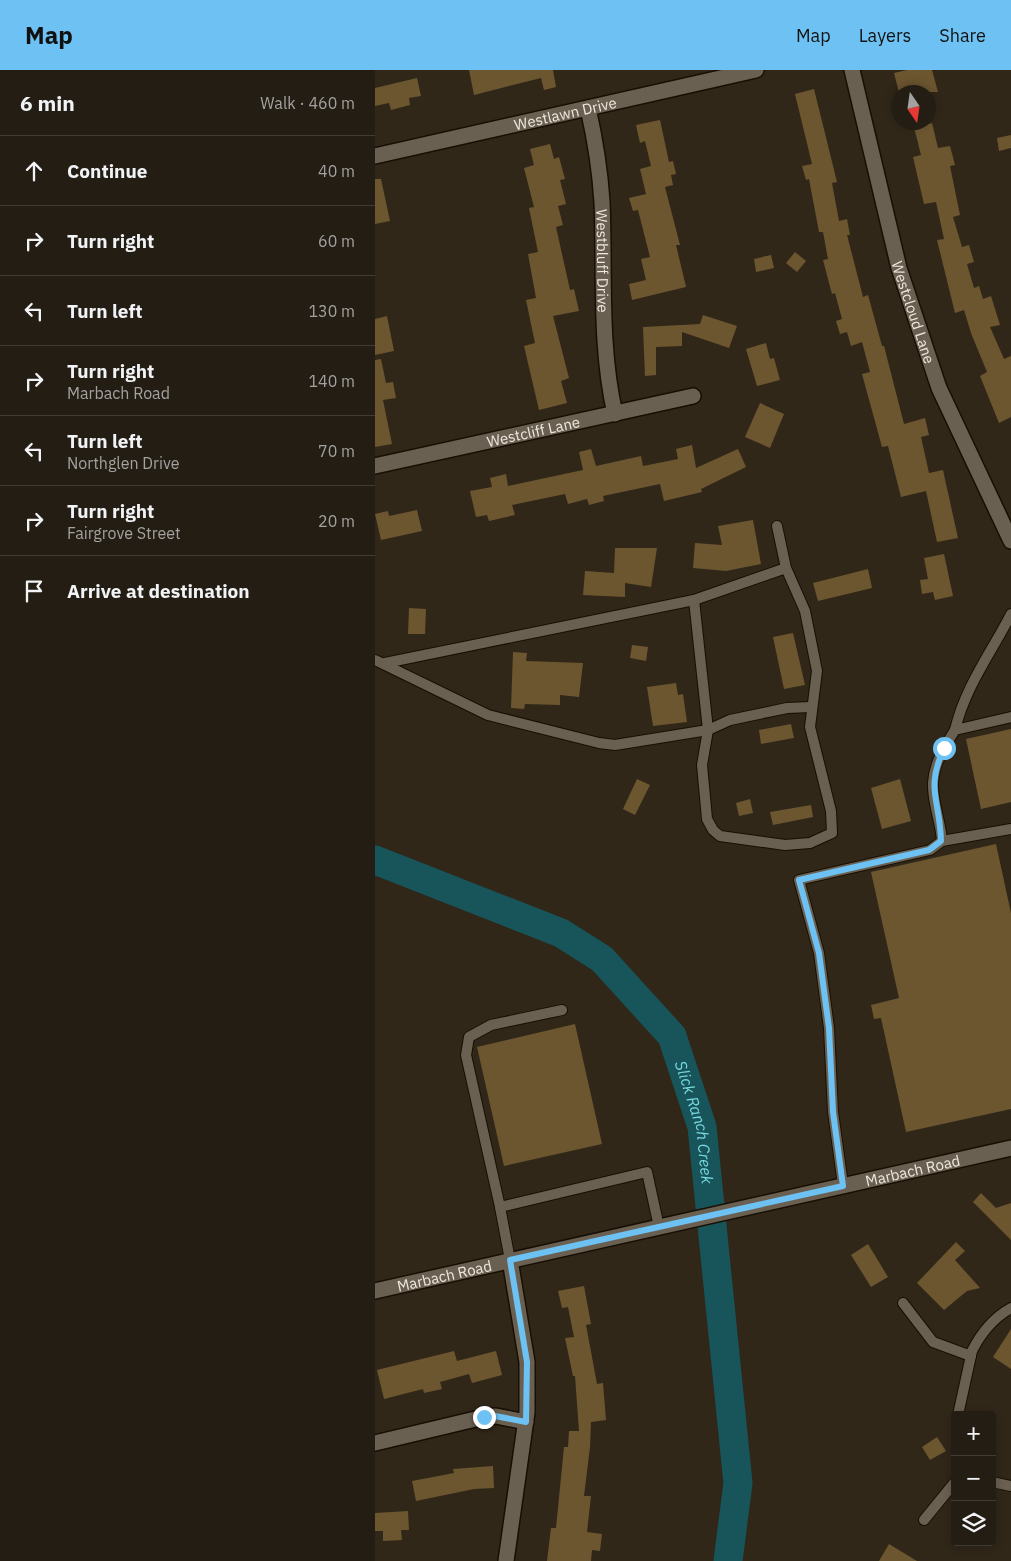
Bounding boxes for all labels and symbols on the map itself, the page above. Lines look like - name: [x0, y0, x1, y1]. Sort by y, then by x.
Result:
- north arrow: [891, 85, 936, 130]
- street label: Westlawn Drive: [512, 92, 618, 134]
- street label: Westbluff Drive: [593, 209, 613, 313]
- street label: Westcloud Lane: [888, 259, 940, 366]
- street label: Westcliff Lane: [485, 412, 582, 451]
- route start: [933, 737, 956, 760]
- water label: Slick Ranch Creek: [671, 1058, 718, 1185]
- street label: Marbach Road: [863, 1150, 962, 1190]
- street label: Marbach Road: [395, 1256, 493, 1295]
- route end: [473, 1406, 496, 1429]

